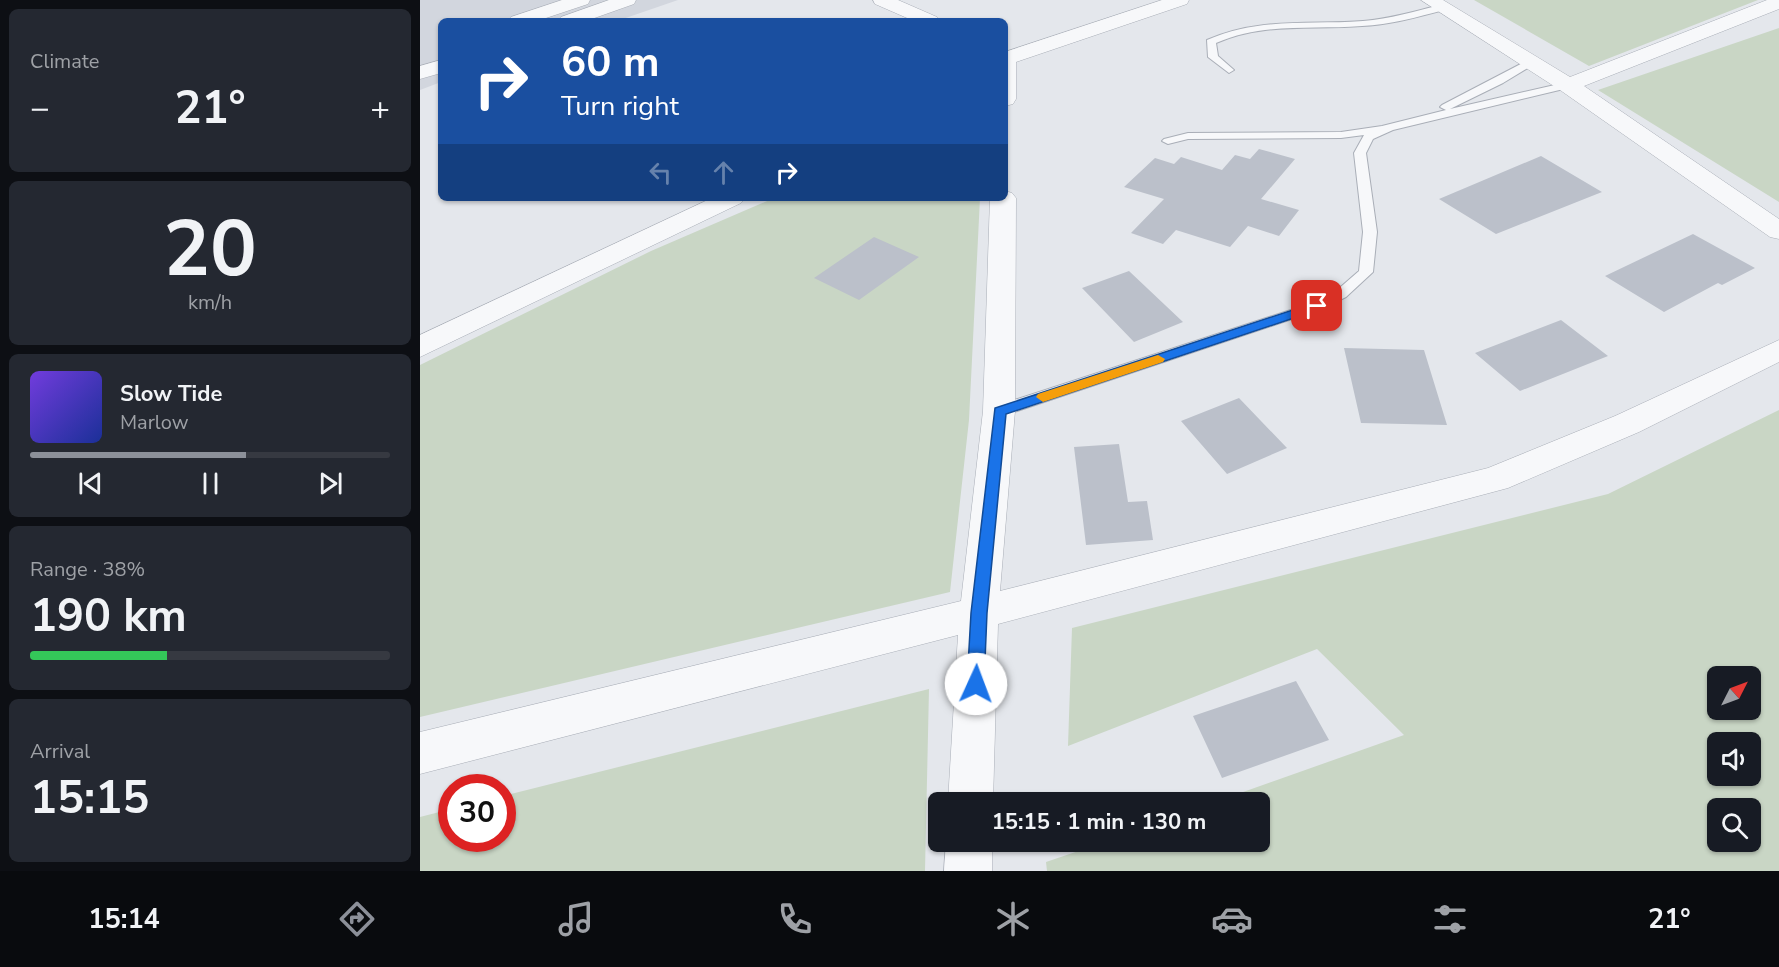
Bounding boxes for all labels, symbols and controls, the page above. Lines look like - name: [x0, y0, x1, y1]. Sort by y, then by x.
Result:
- text: 60 m: [561, 34, 660, 91]
- icon: right: [462, 42, 540, 120]
- text: Climate: [30, 48, 99, 75]
- text: 21°: [174, 78, 246, 139]
- text: −: [30, 86, 50, 131]
- text: +: [370, 86, 390, 131]
- text: Turn right: [561, 88, 679, 125]
- icon: left: [644, 156, 677, 189]
- icon: ahead: [707, 156, 740, 189]
- icon: right: [770, 156, 803, 189]
- text: 20: [163, 196, 257, 303]
- pin: [1291, 280, 1342, 331]
- text: km/h: [188, 289, 232, 316]
- icon: arrive: [1300, 289, 1333, 322]
- text: Slow Tide: [120, 379, 222, 409]
- text: Marlow: [120, 409, 188, 436]
- icon: previous: [74, 467, 107, 500]
- icon: pause: [194, 467, 227, 500]
- icon: next: [314, 467, 347, 500]
- text: Range · 38%: [30, 556, 145, 583]
- text: 190 km: [30, 586, 187, 647]
- position arrow: [944, 652, 1008, 716]
- north arrow: [1707, 666, 1761, 720]
- map controls: [1707, 666, 1761, 852]
- button: sound: [1707, 732, 1761, 786]
- text: Arrival: [30, 738, 90, 765]
- text: 15:15: [30, 768, 149, 829]
- speed limit sign: 30: [438, 774, 516, 852]
- button: search: [1707, 798, 1761, 852]
- text: 15:15 · 1 min · 130 m: [992, 807, 1206, 837]
- icon: directions: [336, 898, 378, 940]
- icon: music: [555, 898, 597, 940]
- icon: phone: [774, 898, 816, 940]
- icon: climate: [992, 898, 1034, 940]
- icon: car: [1211, 898, 1253, 940]
- icon: filters: [1429, 898, 1471, 940]
- text: 15:14: [88, 901, 160, 938]
- text: 21°: [1648, 901, 1691, 938]

